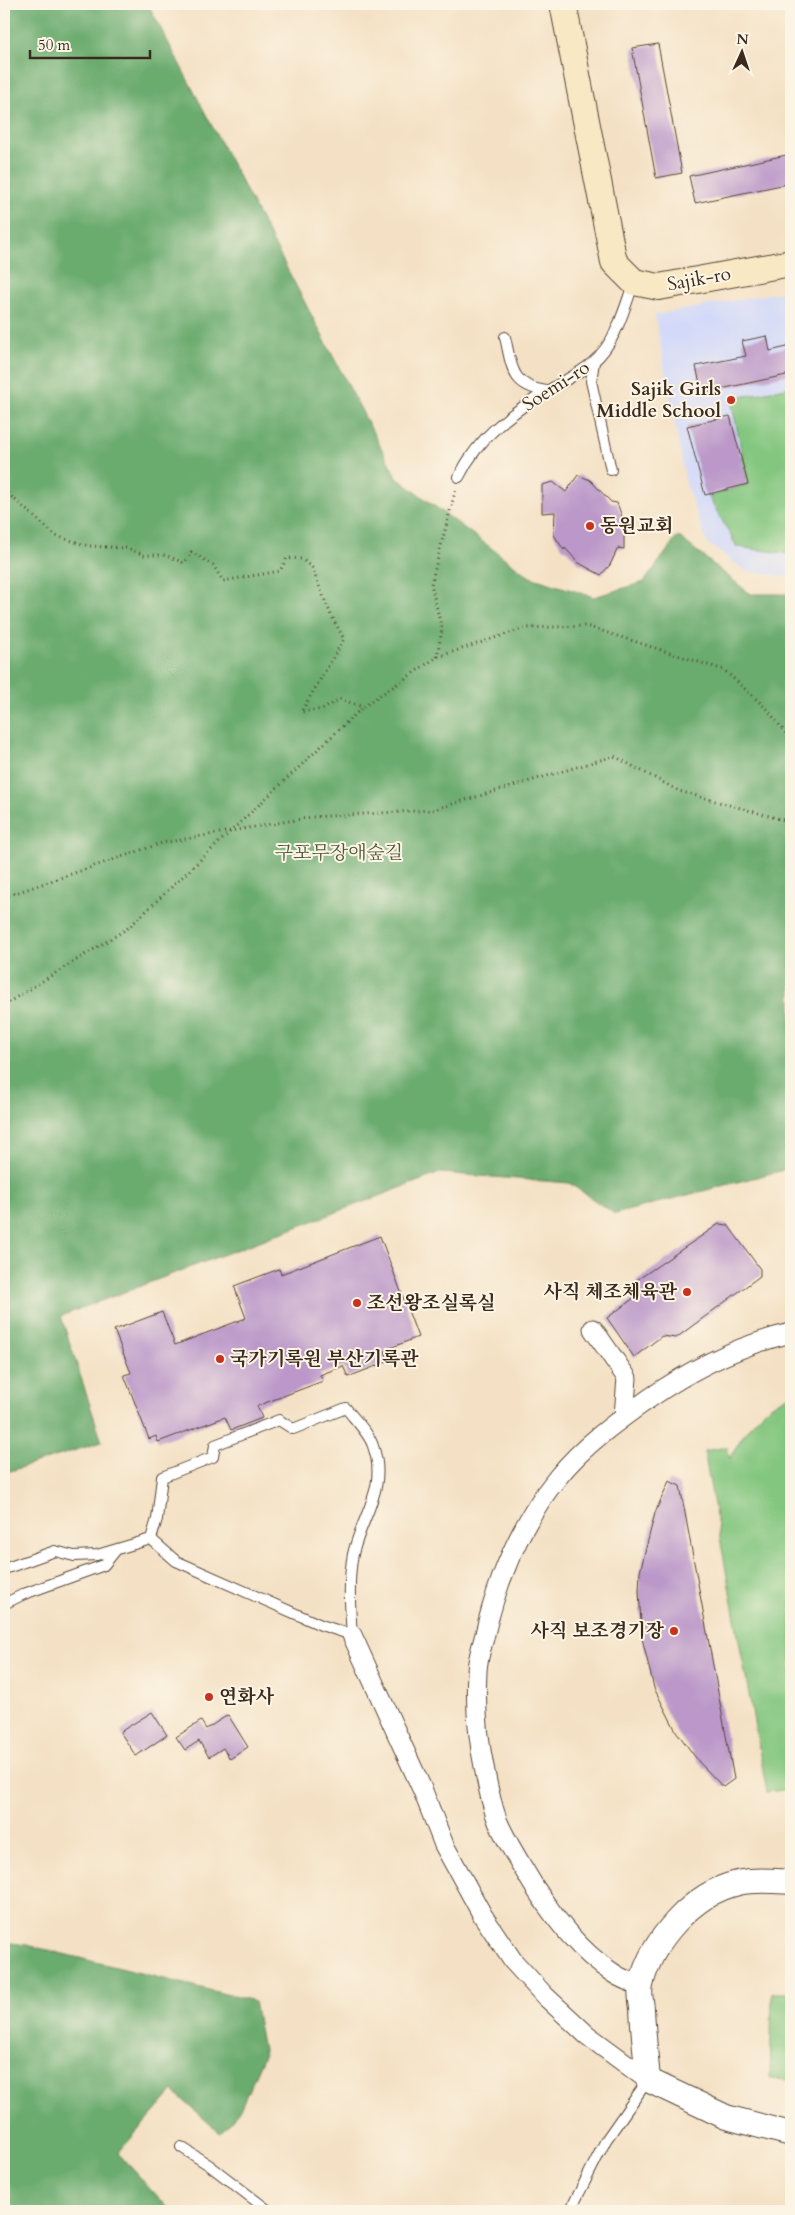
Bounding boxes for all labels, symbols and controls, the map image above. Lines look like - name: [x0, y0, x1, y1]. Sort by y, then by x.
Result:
- scale bar: [30, 28, 150, 60]
- north arrow: [718, 28, 768, 78]
- text: N: [736, 30, 749, 49]
- text: 50 m: [38, 35, 70, 55]
- street label: Sajik-ro: [665, 261, 733, 297]
- street label: Soemi-ro: [517, 355, 595, 417]
- place label: Sajik Girls Middle School: [596, 376, 721, 424]
- marker: Sajik Girls Middle School: [725, 394, 737, 406]
- place label: 동원교회: [600, 513, 673, 539]
- marker: 동원교회: [584, 520, 596, 532]
- park label: 구포무장애숲길: [275, 840, 403, 866]
- place label: 사직 체조체육관: [543, 1279, 678, 1305]
- marker: 사직 체조체육관: [681, 1286, 693, 1298]
- place label: 조선왕조실록실: [367, 1290, 495, 1316]
- marker: 조선왕조실록실: [351, 1297, 363, 1309]
- place label: 국가기록원 부산기록관: [230, 1346, 419, 1372]
- marker: 국가기록원 부산기록관: [214, 1353, 226, 1365]
- place label: 사직 보조경기장: [530, 1618, 665, 1644]
- marker: 사직 보조경기장: [668, 1625, 680, 1637]
- place label: 연화사: [219, 1684, 275, 1710]
- marker: 연화사: [203, 1691, 215, 1703]

